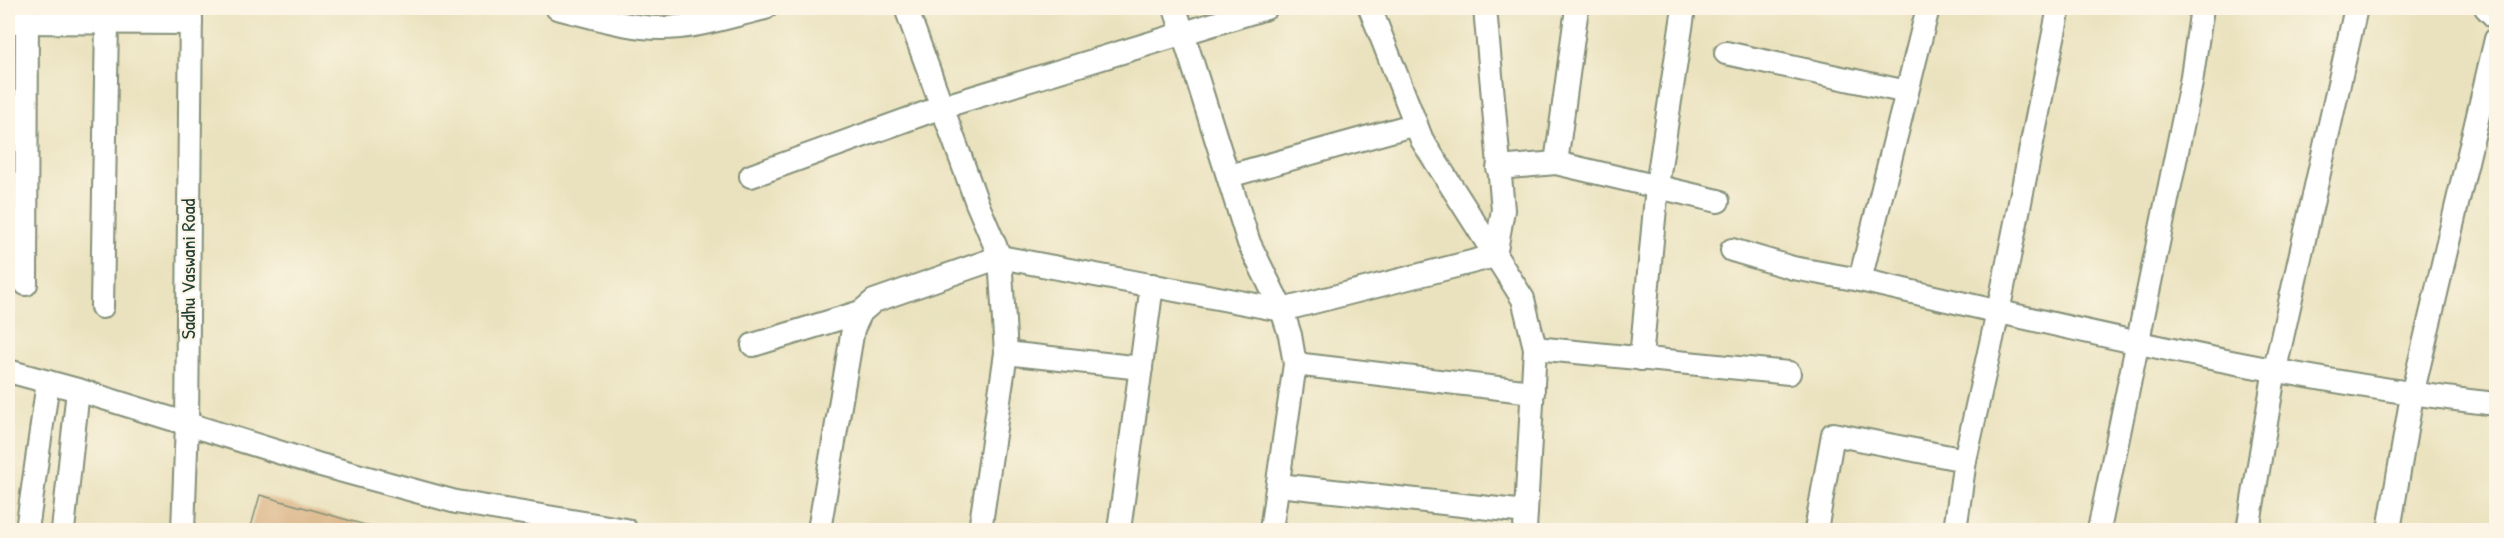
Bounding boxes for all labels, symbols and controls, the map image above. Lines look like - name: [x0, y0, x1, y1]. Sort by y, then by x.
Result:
- street label: Sadhu Vaswani Road: [174, 199, 201, 339]

